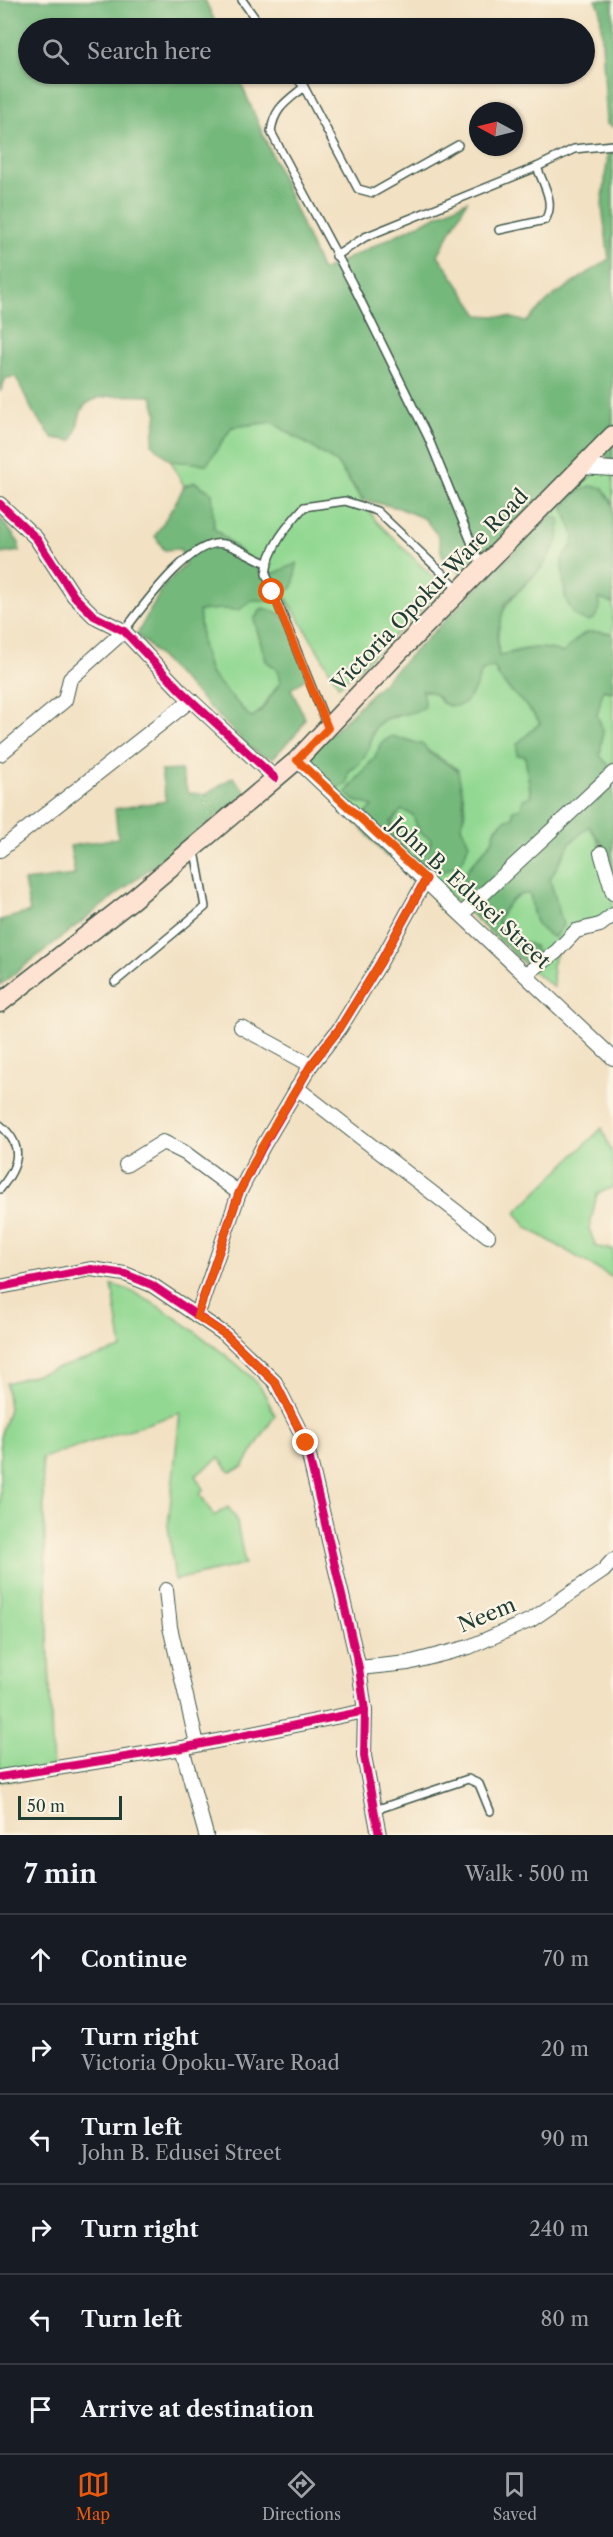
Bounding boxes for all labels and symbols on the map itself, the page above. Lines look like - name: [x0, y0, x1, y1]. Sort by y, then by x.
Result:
- north arrow: [469, 102, 523, 156]
- street label: Victoria Opoku-Ware Road: [326, 483, 533, 697]
- route start: [258, 578, 284, 604]
- street label: John B. Edusei Street: [383, 810, 556, 974]
- route end: [292, 1429, 318, 1455]
- street label: Neem: [454, 1592, 520, 1637]
- scale bar: [18, 1793, 122, 1820]

